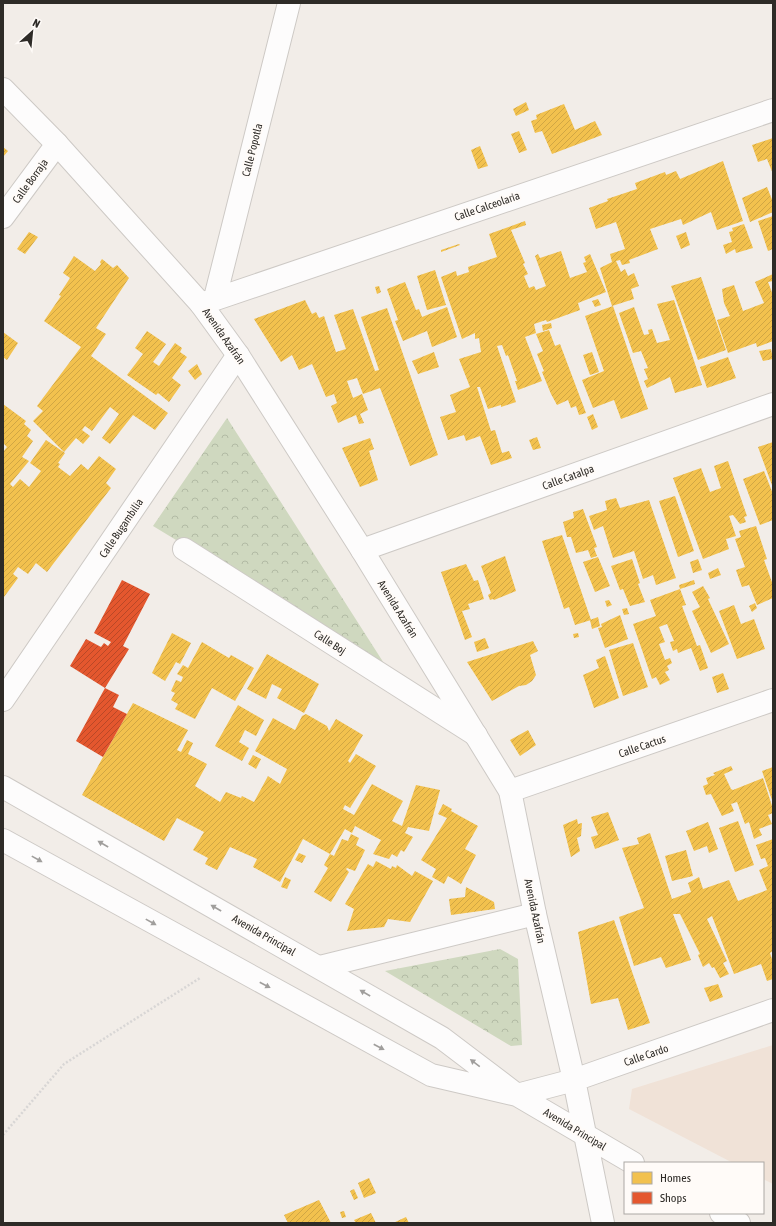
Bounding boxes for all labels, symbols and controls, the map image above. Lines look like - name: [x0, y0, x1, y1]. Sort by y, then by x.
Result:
- north arrow: [12, 12, 52, 52]
- text: N: [31, 16, 42, 30]
- street label: Calle Popotla: [240, 122, 264, 178]
- street label: Calle Borraja: [10, 157, 50, 205]
- street label: Calle Calceolaria: [453, 189, 521, 223]
- street label: Avenida Azafrán: [200, 306, 248, 366]
- street label: Calle Catalpa: [541, 462, 595, 492]
- street label: Calle Bugambilia: [97, 496, 145, 560]
- street label: Avenida Azafrán: [376, 578, 420, 640]
- street label: Calle Boj: [312, 627, 348, 657]
- street label: Calle Cactus: [617, 732, 667, 760]
- one-way arrow: [97, 840, 109, 847]
- one-way arrow: [31, 856, 43, 863]
- street label: Avenida Azafrán: [522, 878, 548, 944]
- one-way arrow: [210, 905, 222, 912]
- street label: Avenida Principal: [230, 912, 298, 958]
- one-way arrow: [145, 919, 157, 926]
- one-way arrow: [259, 981, 271, 988]
- one-way arrow: [360, 990, 371, 997]
- street label: Calle Cardo: [622, 1042, 670, 1068]
- one-way arrow: [373, 1043, 385, 1050]
- one-way arrow: [470, 1059, 481, 1067]
- street label: Avenida Principal: [542, 1106, 609, 1152]
- legend: [624, 1162, 764, 1214]
- text: Homes: [660, 1171, 691, 1185]
- text: Shops: [660, 1191, 686, 1205]

